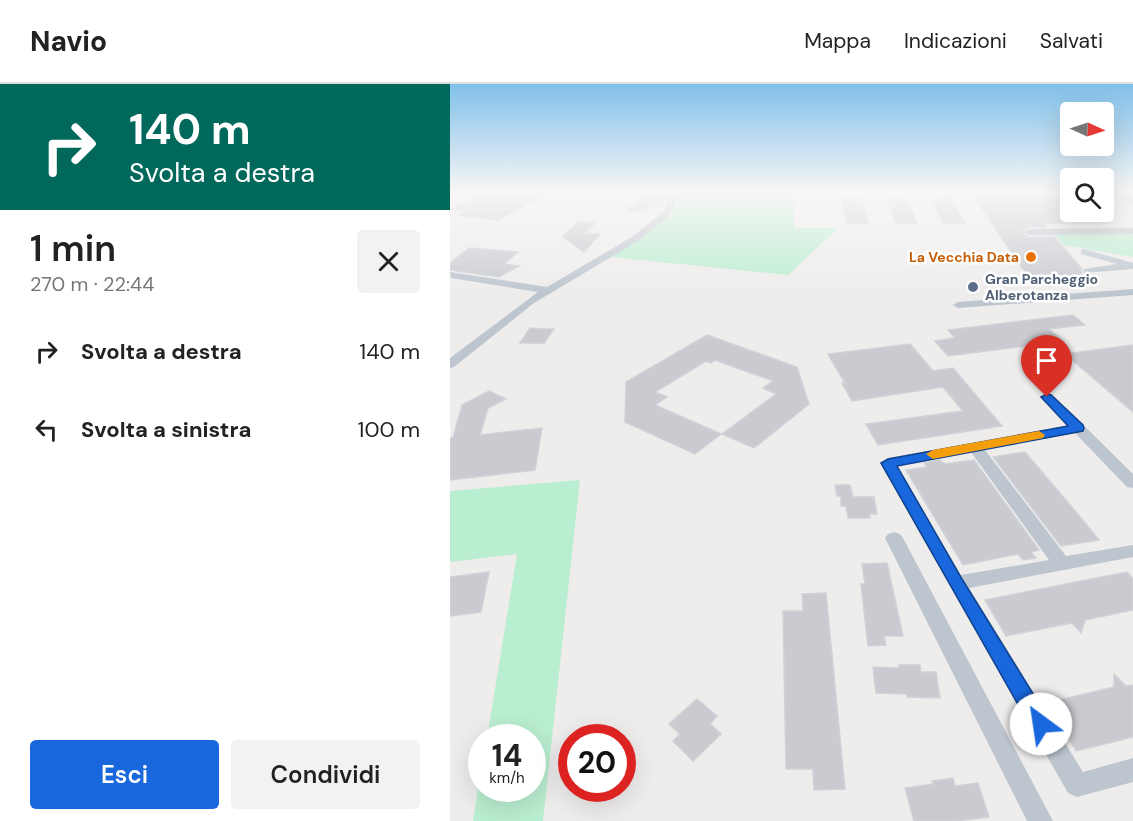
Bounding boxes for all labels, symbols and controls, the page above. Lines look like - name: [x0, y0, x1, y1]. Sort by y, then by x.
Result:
- text: Navio: [30, 23, 107, 60]
- text: Mappa: [804, 27, 871, 55]
- text: Indicazioni: [904, 27, 1007, 55]
- text: Salvati: [1040, 27, 1103, 55]
- text: 140 m: [129, 102, 251, 157]
- north arrow: [1060, 102, 1114, 156]
- map controls: [1060, 102, 1114, 222]
- icon: right: [30, 108, 108, 186]
- text: Svolta a destra: [129, 155, 315, 190]
- button: search: [1060, 168, 1114, 222]
- text: 1 min: [30, 225, 116, 272]
- button: close: [357, 230, 420, 293]
- place label: La Vecchia Data: [909, 248, 1019, 266]
- marker: La Vecchia Data: [1024, 250, 1038, 264]
- place label: Gran Parcheggio Alberotanza: [985, 270, 1098, 304]
- text: 270 m · 22:44: [30, 271, 154, 297]
- marker: Gran Parcheggio Alberotanza: [966, 280, 980, 294]
- icon: right: [30, 335, 63, 368]
- pin: [1021, 335, 1072, 397]
- text: Svolta a destra: [81, 337, 242, 366]
- text: 140 m: [359, 337, 420, 366]
- icon: arrive: [1030, 344, 1063, 377]
- icon: left: [30, 413, 63, 446]
- text: Svolta a sinistra: [81, 415, 251, 444]
- text: 100 m: [358, 415, 420, 444]
- position arrow: [1009, 692, 1073, 756]
- speed limit sign: 20: [558, 724, 636, 802]
- text: 14: [492, 736, 522, 775]
- button: Esci: [30, 740, 219, 809]
- button: Condividi: [231, 740, 420, 809]
- text: km/h: [489, 768, 525, 788]

